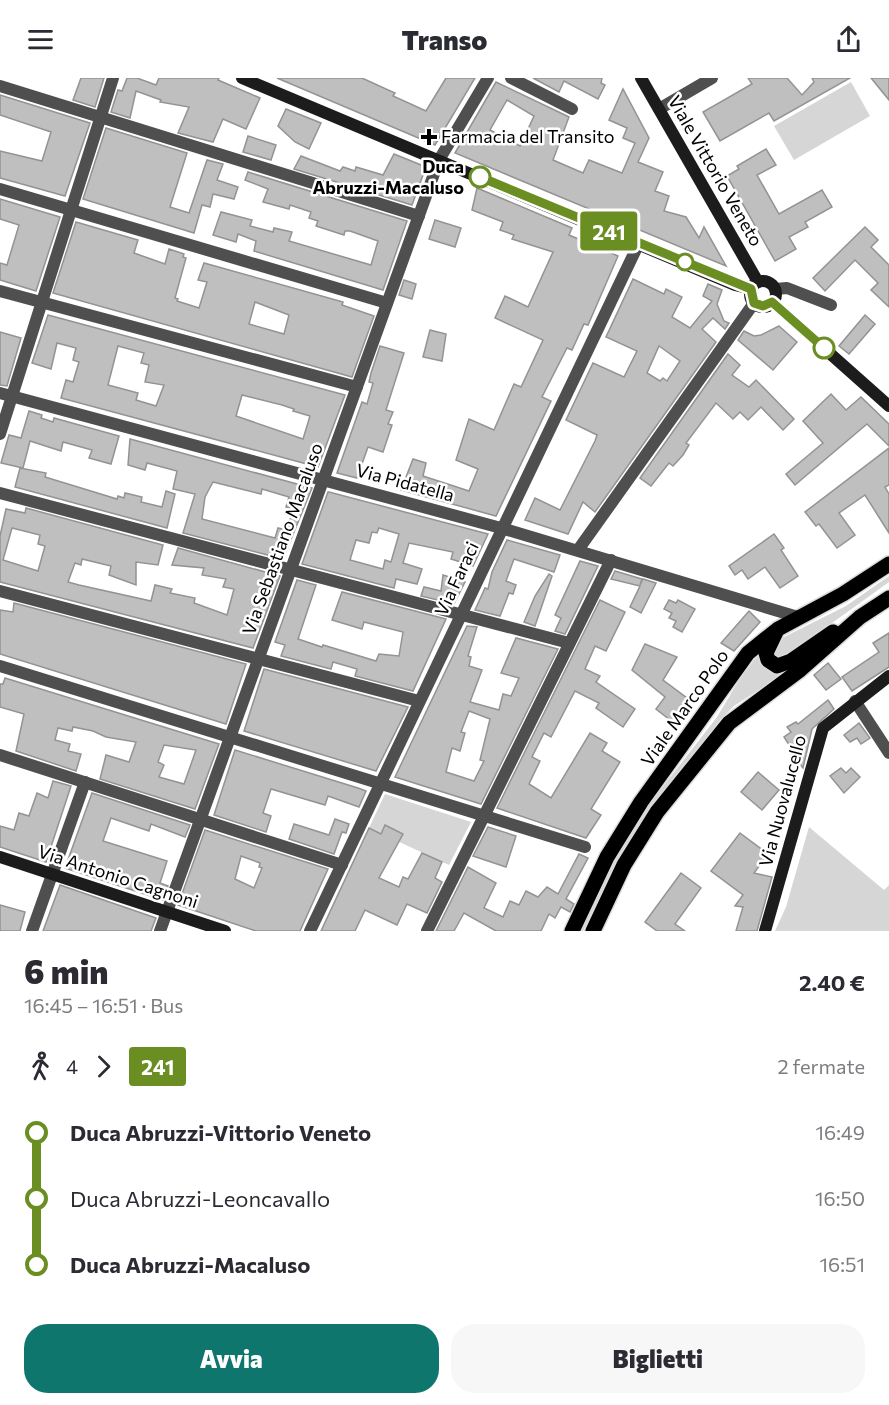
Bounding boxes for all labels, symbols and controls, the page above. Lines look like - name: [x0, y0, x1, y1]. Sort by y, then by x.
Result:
- icon: menu: [24, 23, 57, 56]
- text: Transo: [402, 23, 487, 56]
- icon: share: [832, 23, 865, 56]
- street label: Viale Vittorio Veneto: [664, 91, 768, 250]
- place label: Farmacia del Transito: [441, 125, 615, 147]
- marker: Farmacia del Transito: [422, 130, 436, 144]
- place label: Duca Abruzzi-Macaluso: [312, 155, 464, 198]
- marker: Duca Abruzzi-Macaluso: [469, 166, 491, 188]
- line badge: 241: [574, 212, 644, 250]
- text: 241: [592, 219, 626, 244]
- unlabelled marker: [676, 253, 694, 271]
- unlabelled marker: [813, 337, 835, 359]
- street label: Via Sebastiano Macaluso: [237, 440, 327, 638]
- street label: Via Pidatella: [354, 458, 457, 506]
- street label: Via Faraci: [429, 538, 483, 619]
- street label: Viale Marco Polo: [636, 645, 733, 770]
- street label: Via Nuovalucello: [754, 733, 810, 869]
- street label: Via Antonio Cagnoni: [35, 840, 201, 912]
- text: 6 min: [24, 950, 108, 991]
- text: 2.40 €: [799, 969, 865, 996]
- text: 16:45 – 16:51 · Bus: [24, 993, 183, 1017]
- icon: walk: [24, 1050, 57, 1083]
- icon: forward: [87, 1050, 120, 1083]
- text: 4: [66, 1054, 78, 1078]
- text: 241: [141, 1054, 174, 1079]
- text: 2 fermate: [778, 1054, 865, 1078]
- text: Duca Abruzzi-Vittorio Veneto: [70, 1119, 371, 1146]
- text: 16:49: [815, 1120, 865, 1144]
- text: Duca Abruzzi-Leoncavallo: [70, 1185, 330, 1212]
- text: 16:50: [815, 1186, 865, 1210]
- text: Duca Abruzzi-Macaluso: [70, 1251, 310, 1278]
- text: 16:51: [820, 1252, 865, 1276]
- button: Avvia: [24, 1324, 439, 1393]
- button: Biglietti: [451, 1324, 865, 1393]

